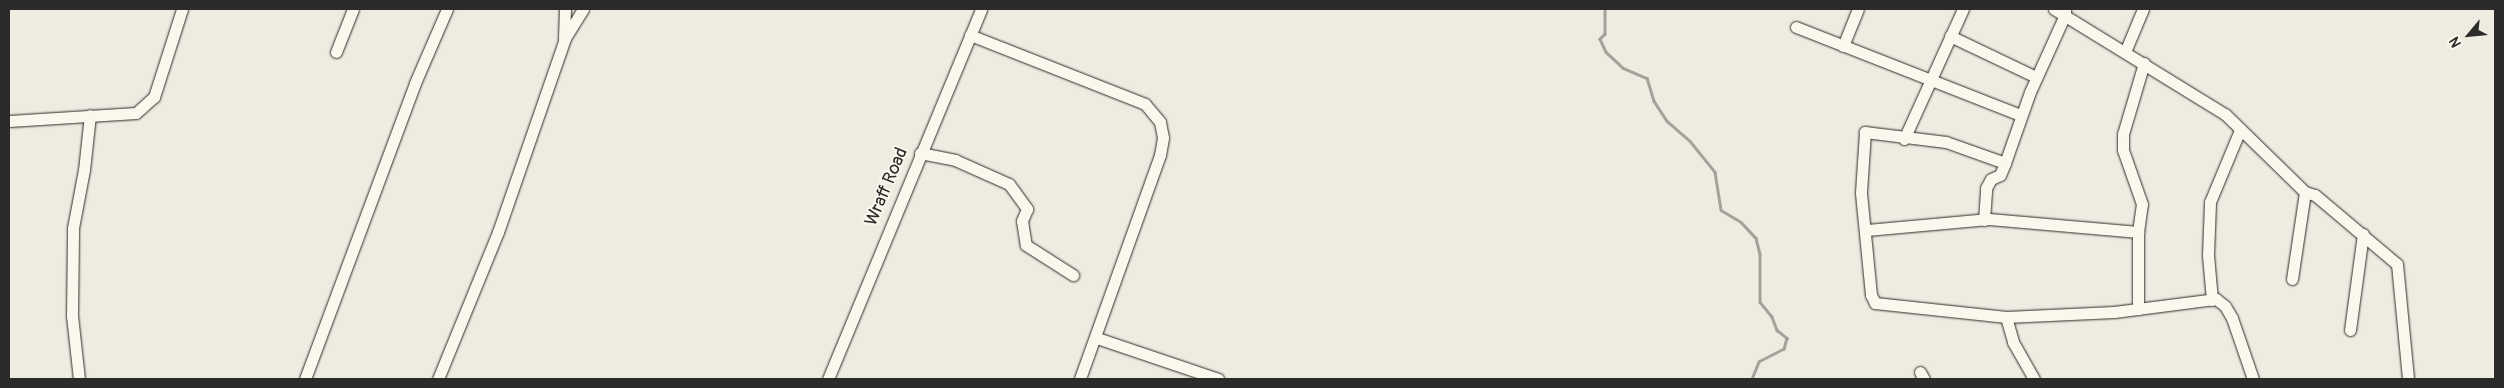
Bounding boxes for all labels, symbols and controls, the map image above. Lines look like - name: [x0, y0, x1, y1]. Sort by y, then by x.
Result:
- north arrow: [2444, 10, 2494, 60]
- text: N: [2446, 34, 2465, 50]
- street label: Wraff Road: [861, 145, 913, 229]

